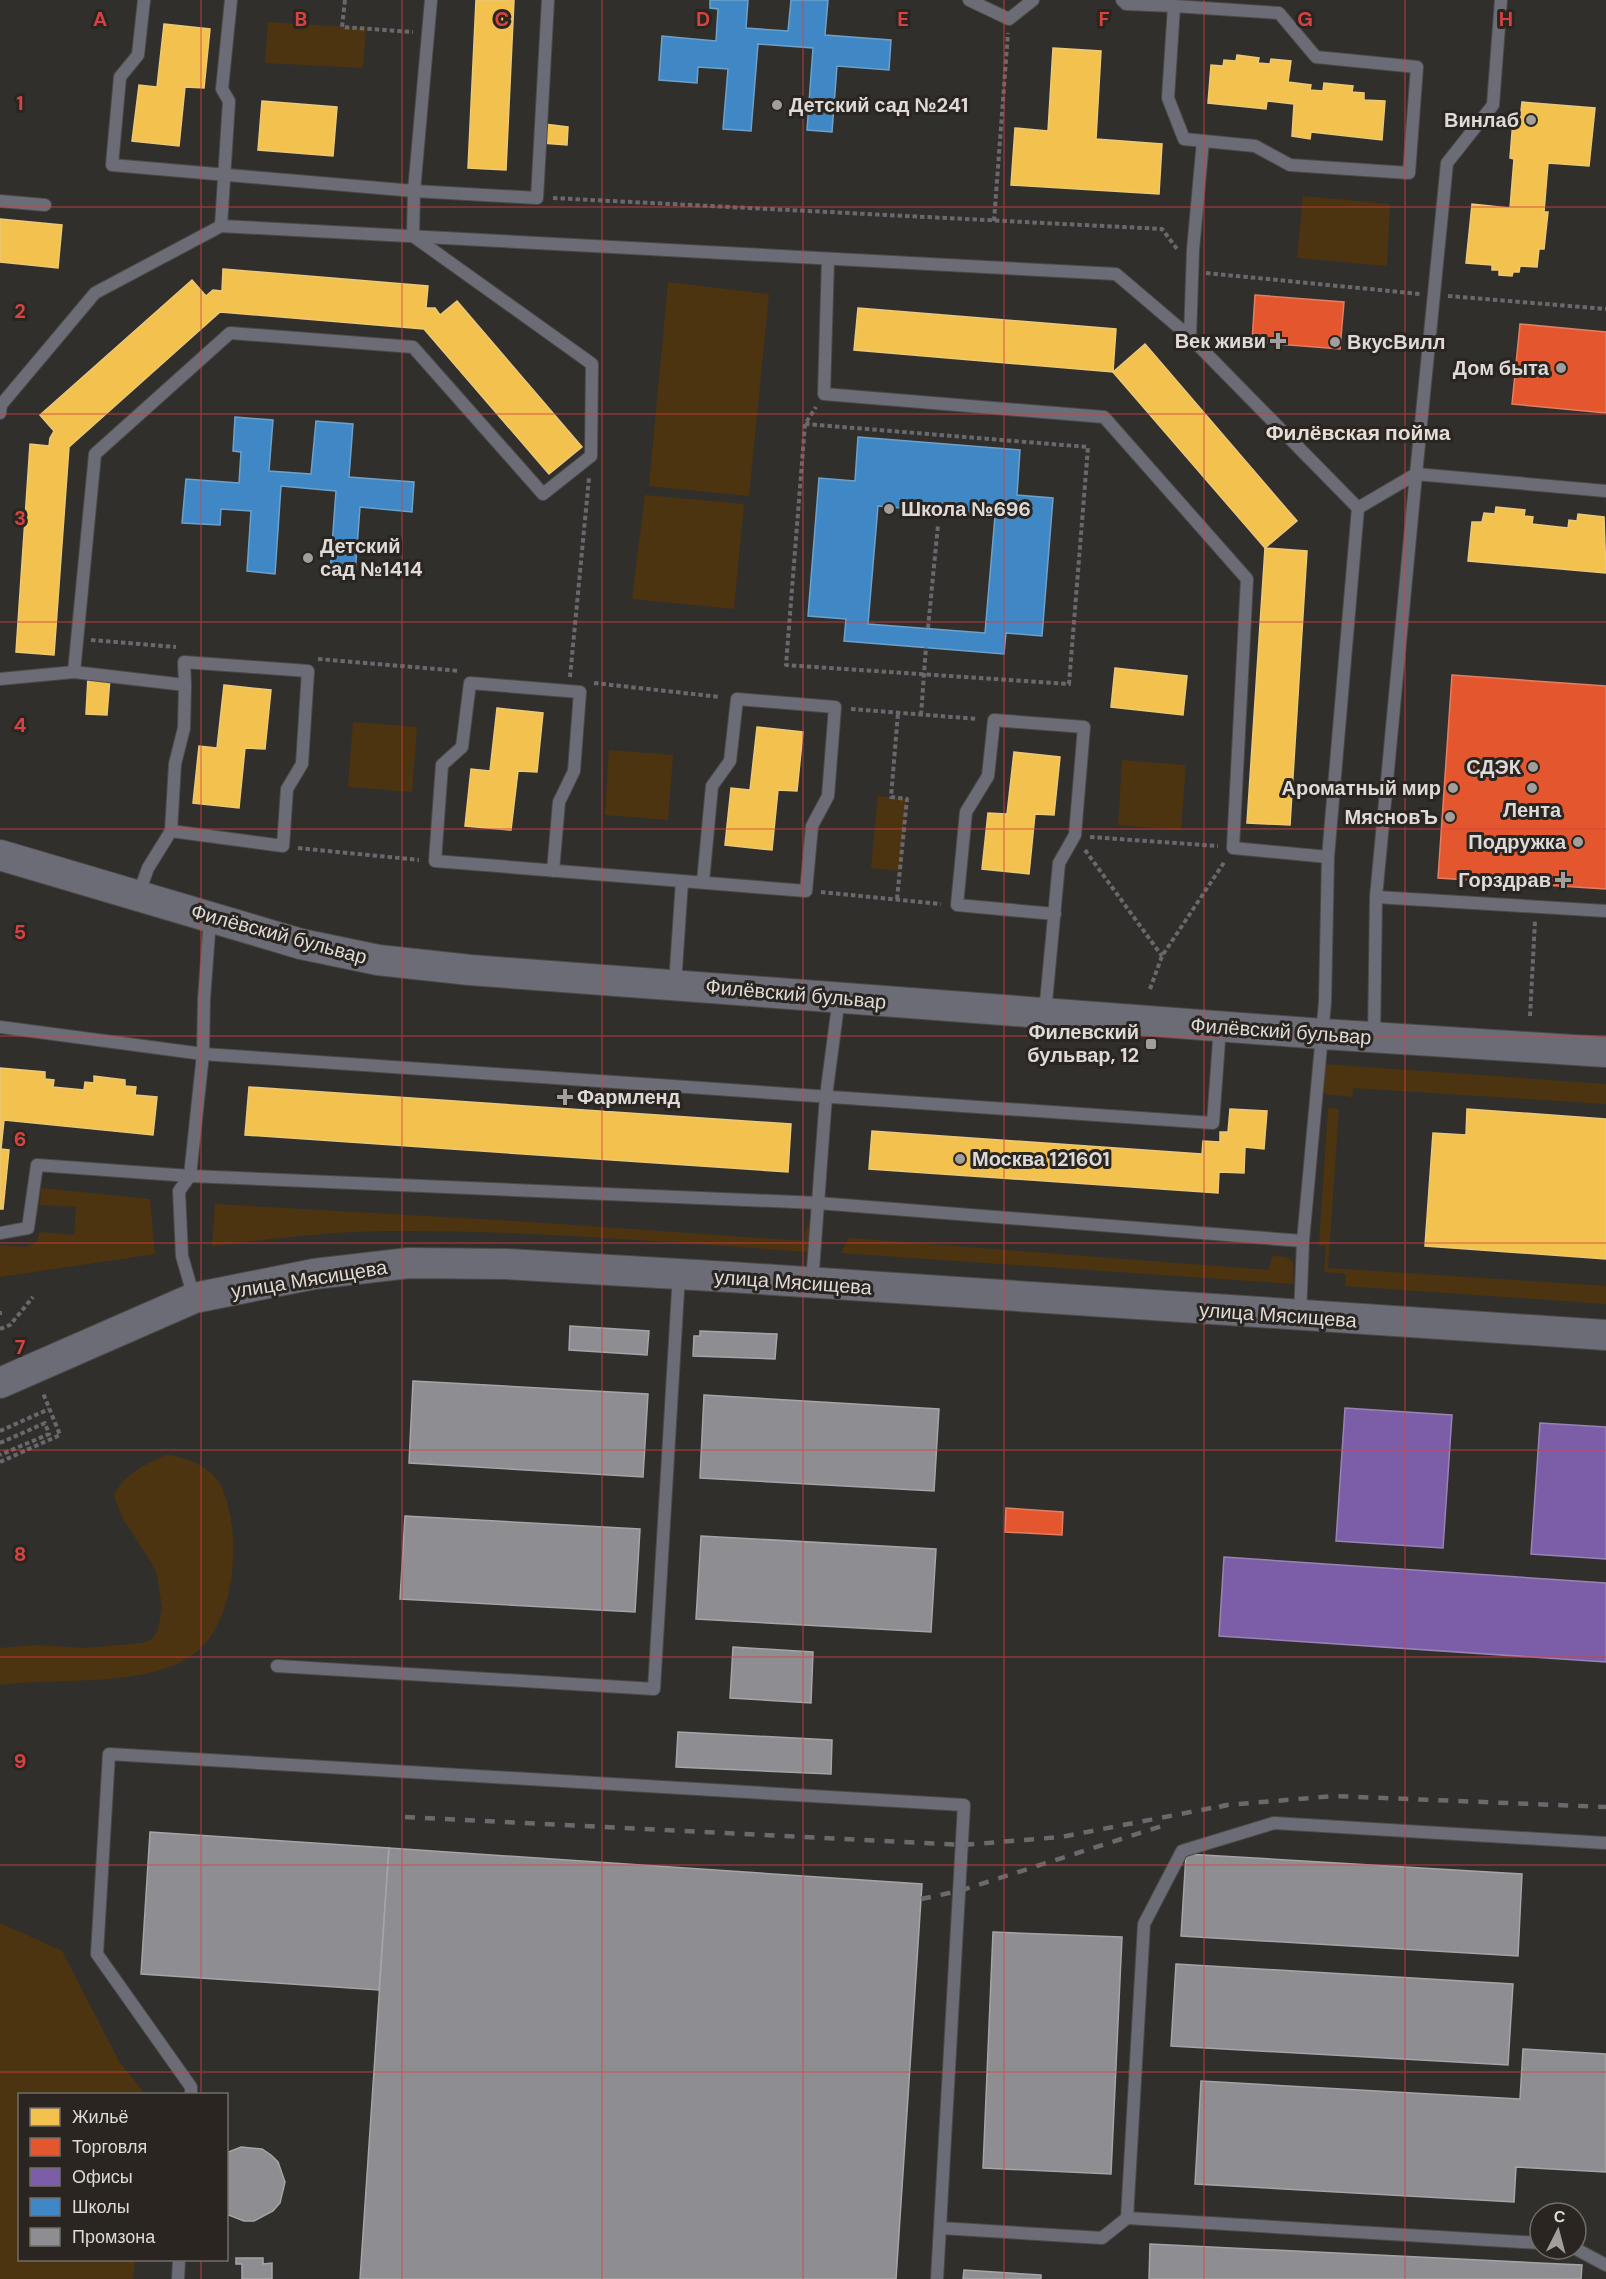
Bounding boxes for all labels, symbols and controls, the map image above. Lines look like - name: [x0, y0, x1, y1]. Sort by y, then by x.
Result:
- text: A: [93, 6, 107, 32]
- text: B: [295, 6, 307, 32]
- text: C: [495, 6, 509, 32]
- text: D: [696, 6, 710, 32]
- text: E: [897, 6, 909, 32]
- text: F: [1098, 6, 1110, 32]
- text: G: [1297, 6, 1313, 32]
- text: H: [1499, 6, 1513, 32]
- text: 1: [16, 90, 24, 116]
- place label: Детский сад №241: [789, 92, 968, 118]
- marker: Детский сад №241: [770, 98, 784, 112]
- place label: Винлаб: [1444, 107, 1519, 133]
- marker: Винлаб: [1524, 113, 1538, 127]
- text: 2: [14, 298, 26, 324]
- place label: Век живи: [1175, 328, 1266, 354]
- place label: ВкусВилл: [1347, 329, 1445, 355]
- marker: Век живи: [1271, 334, 1285, 348]
- marker: ВкусВилл: [1328, 335, 1342, 349]
- place label: Дом быта: [1453, 355, 1550, 381]
- marker: Дом быта: [1554, 361, 1568, 375]
- district label: Филёвская пойма: [1266, 419, 1451, 447]
- place label: Школа №696: [901, 496, 1031, 522]
- marker: Школа №696: [882, 502, 896, 516]
- text: 3: [14, 505, 26, 531]
- place label: Детский сад №1414: [320, 533, 423, 582]
- marker: Детский сад №1414: [301, 551, 315, 565]
- text: 4: [14, 712, 27, 738]
- place label: СДЭК: [1466, 754, 1522, 780]
- marker: СДЭК: [1526, 760, 1540, 774]
- place label: Ароматный мир: [1281, 775, 1441, 801]
- marker: Ароматный мир: [1446, 781, 1460, 795]
- marker: Лента: [1525, 781, 1539, 795]
- place label: Лента: [1503, 797, 1562, 823]
- place label: МясновЪ: [1345, 804, 1438, 830]
- marker: МясновЪ: [1443, 810, 1457, 824]
- place label: Подружка: [1468, 829, 1567, 855]
- marker: Подружка: [1571, 835, 1585, 849]
- place label: Горздрав: [1458, 867, 1551, 893]
- marker: Горздрав: [1556, 873, 1570, 887]
- street label: Филёвский бульвар: [188, 898, 370, 970]
- text: 5: [14, 919, 26, 945]
- street label: Филёвский бульвар: [705, 973, 887, 1015]
- street label: Филёвский бульвар: [1190, 1012, 1372, 1050]
- place label: Филевский бульвар, 12: [1027, 1019, 1139, 1068]
- marker: Филевский бульвар, 12: [1144, 1037, 1158, 1051]
- place label: Фармленд: [577, 1084, 681, 1110]
- marker: Фармленд: [558, 1090, 572, 1104]
- text: 6: [14, 1126, 26, 1152]
- place label: Москва 121601: [972, 1146, 1110, 1172]
- marker: Москва 121601: [953, 1152, 967, 1166]
- street label: улица Мясищева: [229, 1254, 390, 1304]
- street label: улица Мясищева: [713, 1264, 874, 1301]
- street label: улица Мясищева: [1198, 1297, 1359, 1334]
- text: 7: [15, 1334, 26, 1360]
- text: 8: [14, 1541, 26, 1567]
- text: 9: [14, 1748, 26, 1774]
- legend: [18, 2093, 228, 2261]
- text: Жильё: [72, 2105, 129, 2129]
- text: Торговля: [72, 2135, 147, 2159]
- text: Офисы: [72, 2165, 133, 2189]
- text: Школы: [72, 2195, 130, 2219]
- north arrow: [1528, 2201, 1588, 2261]
- text: С: [1553, 2206, 1567, 2228]
- text: Промзона: [72, 2225, 156, 2249]

